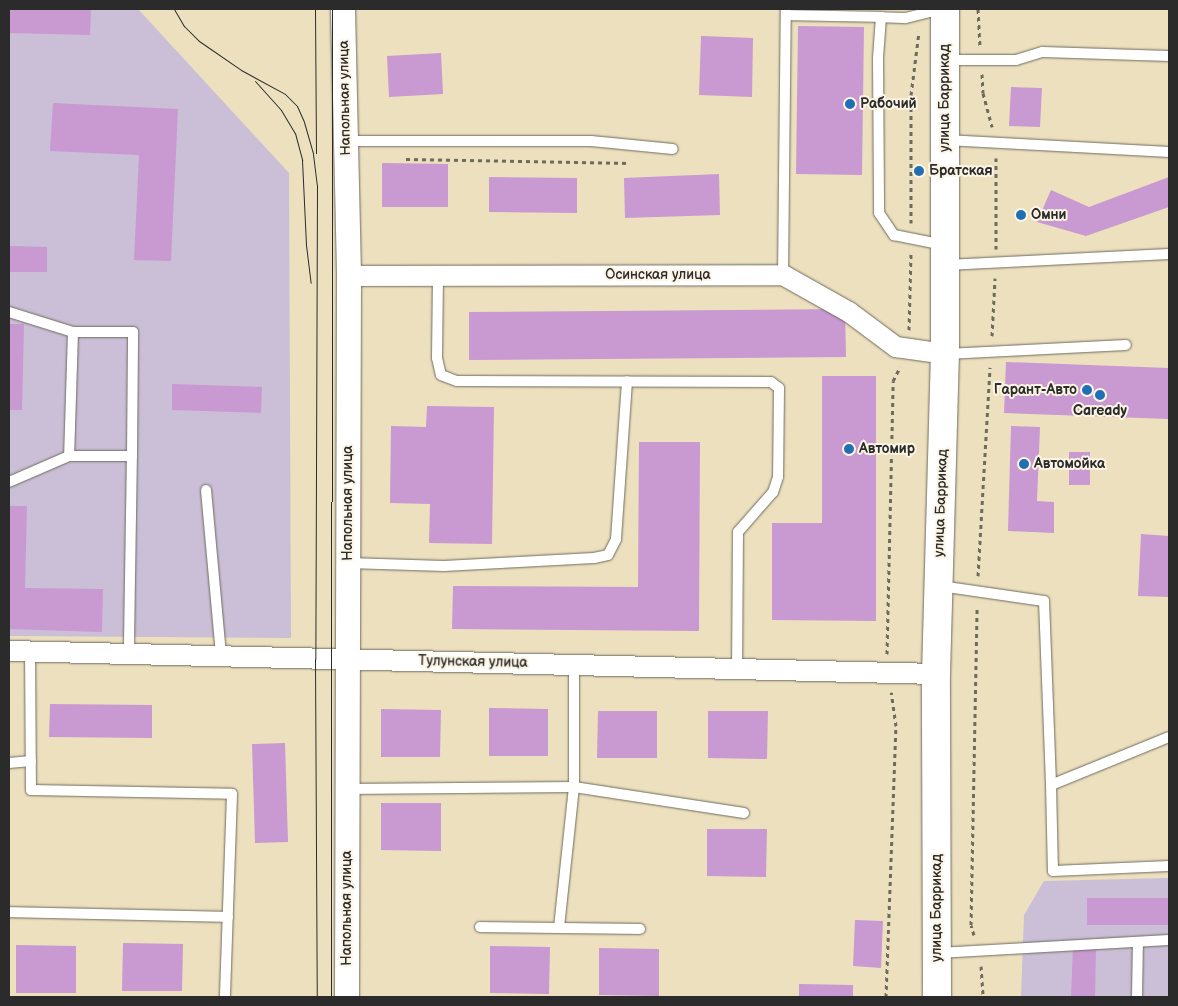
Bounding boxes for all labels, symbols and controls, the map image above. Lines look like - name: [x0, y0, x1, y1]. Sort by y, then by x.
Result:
- street label: Напольная улица: [336, 40, 354, 156]
- street label: улица Баррикад: [937, 44, 953, 152]
- place label: Рабочий: [860, 96, 917, 112]
- marker: Рабочий: [844, 98, 856, 110]
- place label: Братская: [929, 163, 992, 179]
- marker: Братская: [913, 165, 925, 177]
- place label: Омни: [1031, 207, 1067, 223]
- marker: Омни: [1015, 209, 1027, 221]
- street label: Осинская улица: [605, 267, 711, 283]
- place label: Гарант-Авто: [994, 382, 1077, 398]
- marker: Гарант-Авто: [1081, 384, 1093, 396]
- marker: Caready: [1094, 389, 1106, 401]
- place label: Caready: [1073, 403, 1127, 419]
- place label: Автомир: [859, 441, 915, 457]
- marker: Автомир: [843, 443, 855, 455]
- street label: Напольная улица: [340, 445, 356, 561]
- street label: улица Баррикад: [931, 449, 951, 557]
- place label: Автомойка: [1034, 456, 1105, 472]
- marker: Автомойка: [1018, 458, 1030, 470]
- street label: Тулунская улица: [418, 653, 528, 671]
- street label: Напольная улица: [339, 850, 355, 966]
- street label: улица Баррикад: [929, 854, 945, 962]

